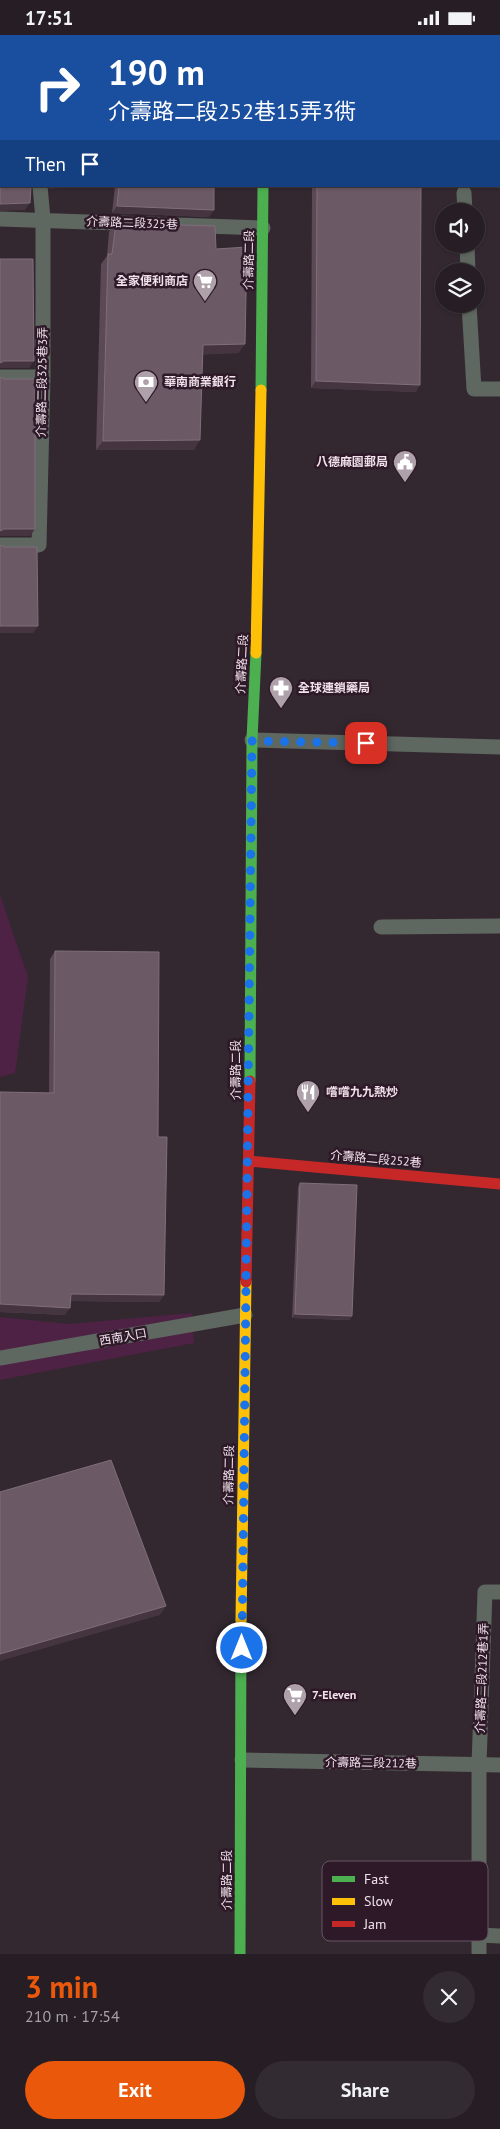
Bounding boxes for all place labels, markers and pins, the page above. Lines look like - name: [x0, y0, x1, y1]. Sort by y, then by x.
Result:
- supermarket icon: 全家便利商店: [192, 268, 218, 302]
- place label: 全家便利商店: [116, 273, 188, 288]
- bank icon: 華南商業銀行: [133, 369, 159, 403]
- place label: 華南商業銀行: [164, 374, 236, 389]
- public building icon: 八德麻園郵局: [392, 449, 418, 483]
- place label: 八德麻園郵局: [316, 454, 388, 469]
- pharmacy icon: 全球連鎖藥局: [268, 675, 294, 709]
- place label: 全球連鎖藥局: [298, 680, 370, 695]
- pin: [345, 722, 387, 764]
- restaurant icon: 嚐嚐九九熱炒: [295, 1079, 321, 1113]
- place label: 嚐嚐九九熱炒: [326, 1084, 398, 1099]
- supermarket icon: 7-Eleven: [282, 1682, 308, 1716]
- place label: 7-Eleven: [312, 1687, 356, 1702]

